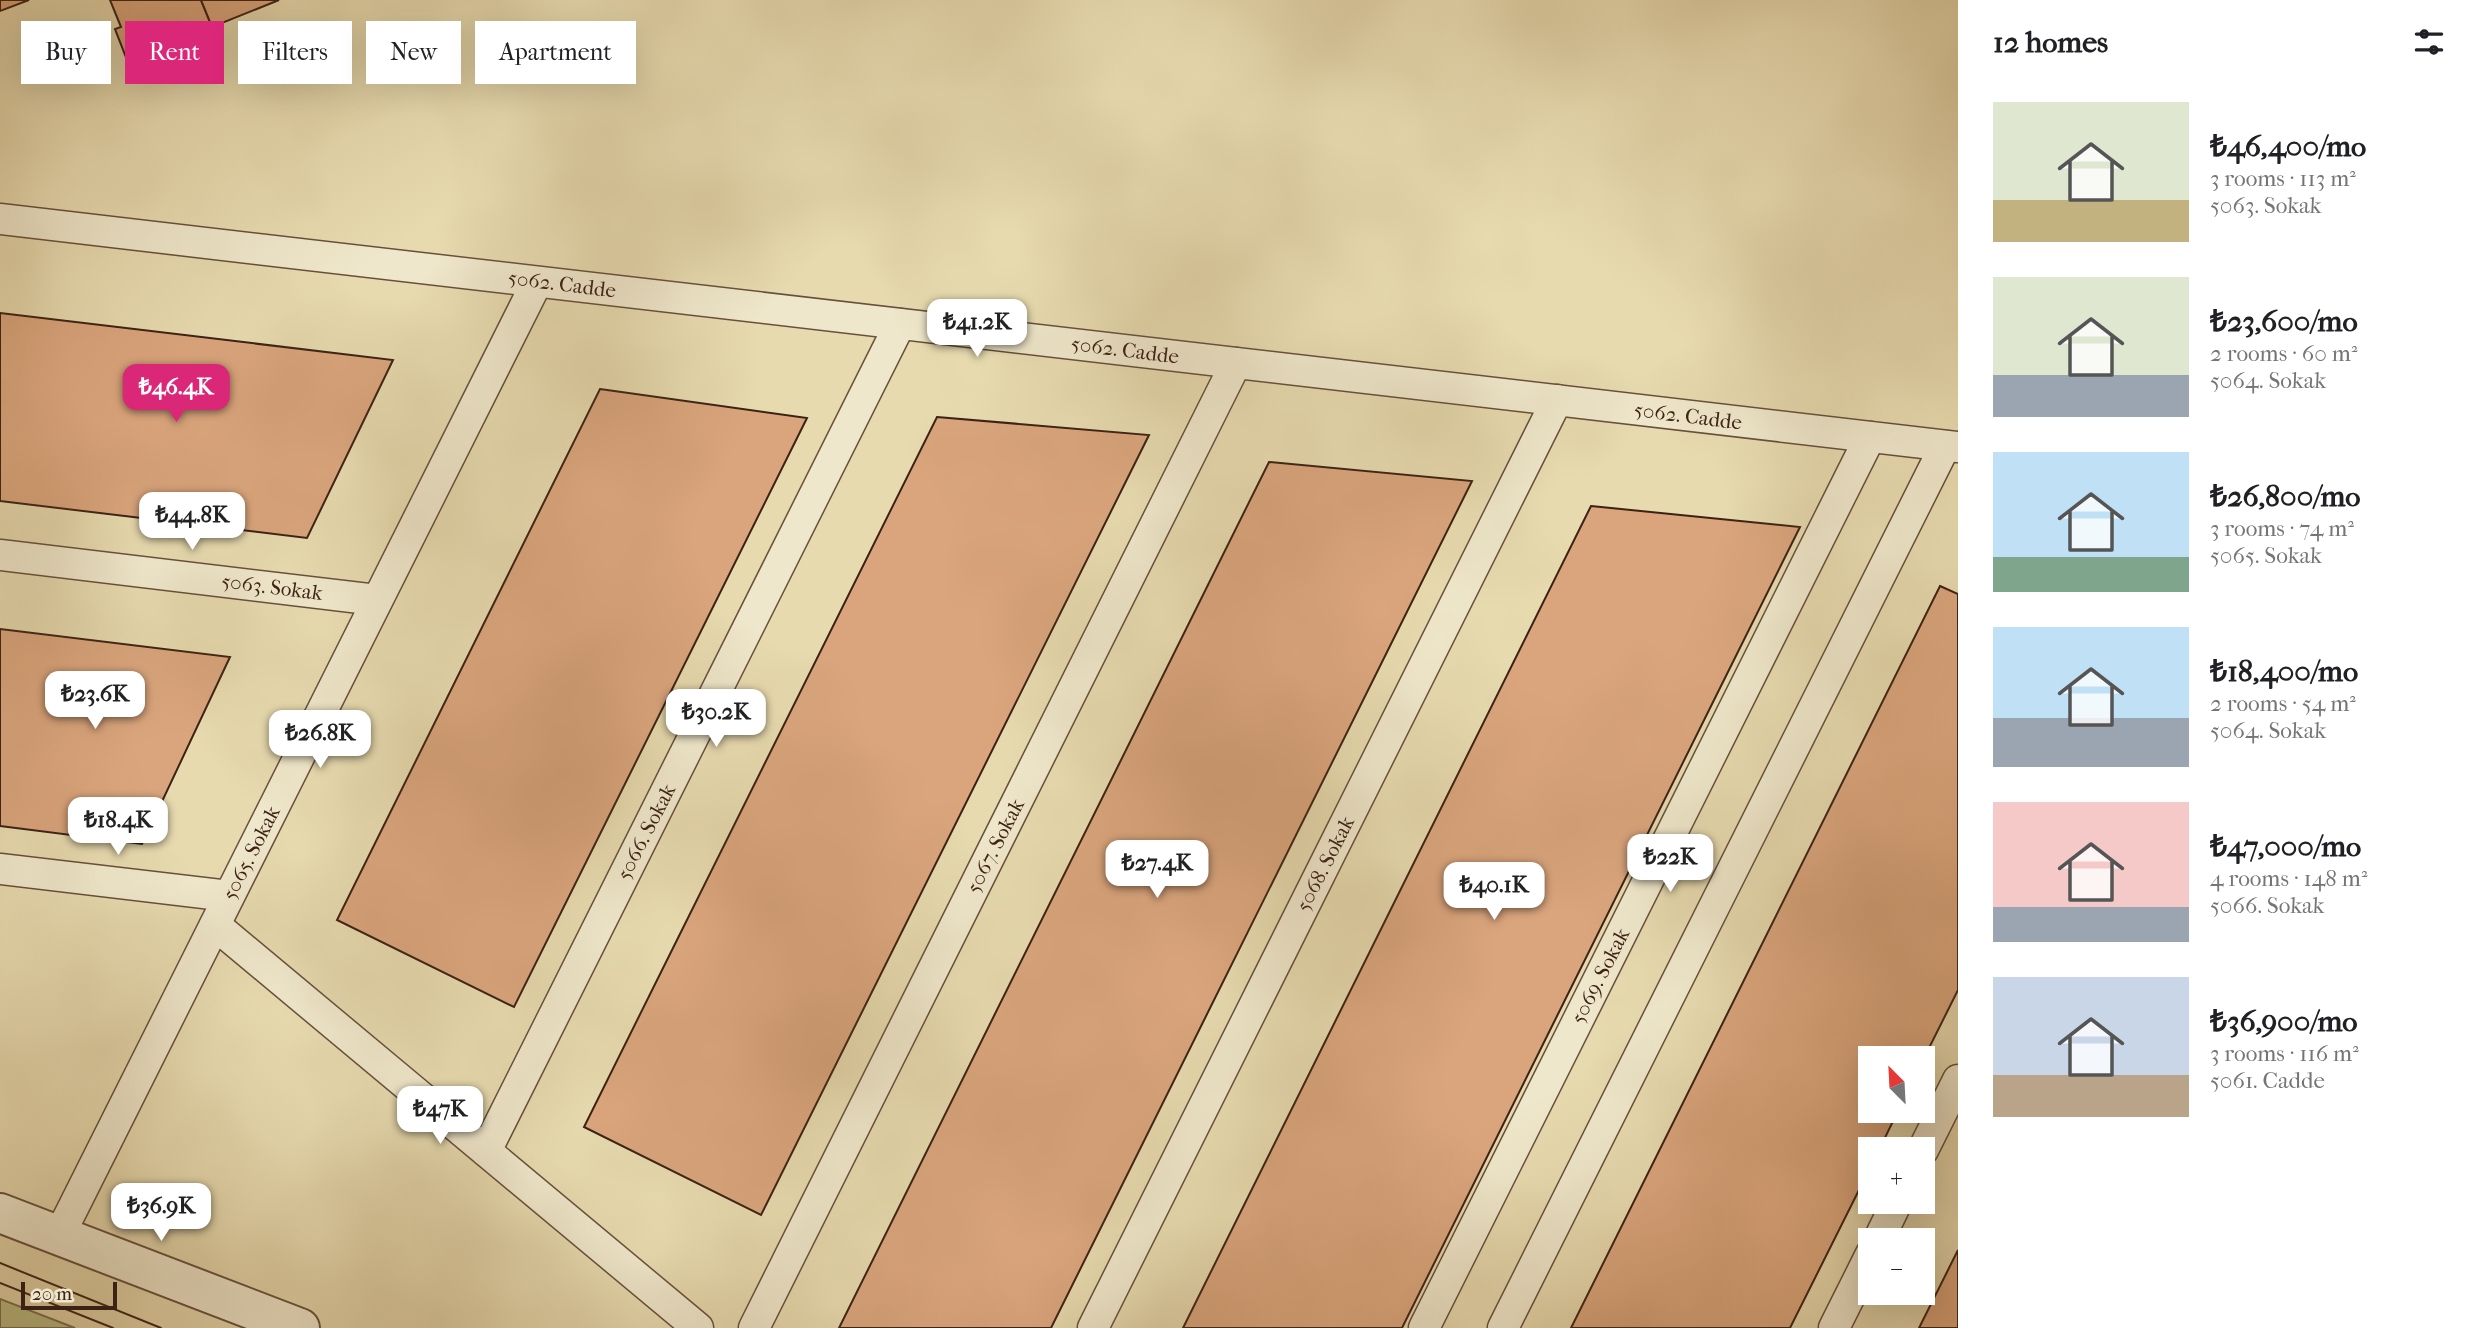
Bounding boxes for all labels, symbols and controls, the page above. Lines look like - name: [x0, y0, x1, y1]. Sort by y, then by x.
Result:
- chip: Buy: [21, 21, 111, 84]
- chip: Rent: [125, 21, 224, 84]
- chip: Filters: [238, 21, 352, 84]
- chip: New: [366, 21, 461, 84]
- chip: Apartment: [475, 21, 636, 84]
- icon: filters: [2410, 23, 2448, 61]
- text: 12 homes: [1993, 25, 2108, 60]
- text: ₺46,400/mo: [2210, 129, 2366, 164]
- icon: home: [2049, 130, 2133, 214]
- text: 3 rooms · 113 m²: [2210, 165, 2356, 192]
- text: 5063. Sokak: [2210, 192, 2321, 219]
- street label: 5062. Cadde: [507, 265, 617, 303]
- pin: ₺41.2K: [920, 300, 1034, 359]
- text: ₺23,600/mo: [2210, 304, 2358, 339]
- icon: home: [2049, 305, 2133, 389]
- text: ₺41.2K: [943, 308, 1011, 335]
- street label: 5062. Cadde: [1070, 331, 1180, 369]
- text: 2 rooms · 60 m²: [2210, 340, 2357, 367]
- pin: ₺46.4K: [119, 364, 233, 424]
- text: 5064. Sokak: [2210, 367, 2326, 394]
- text: ₺46.4K: [139, 373, 213, 400]
- street label: 5062. Cadde: [1633, 397, 1743, 435]
- text: ₺26,800/mo: [2210, 479, 2361, 514]
- icon: home: [2049, 480, 2133, 564]
- pin: ₺44.8K: [135, 492, 249, 552]
- text: ₺44.8K: [155, 501, 229, 528]
- text: 3 rooms · 74 m²: [2210, 515, 2354, 542]
- text: 5065. Sokak: [2210, 542, 2322, 569]
- street label: 5063. Sokak: [220, 569, 324, 605]
- text: ₺18,400/mo: [2210, 654, 2358, 689]
- icon: home: [2049, 655, 2133, 739]
- pin: ₺23.6K: [38, 672, 152, 731]
- text: ₺23.6K: [61, 680, 129, 707]
- pin: ₺30.2K: [659, 690, 773, 749]
- text: 2 rooms · 54 m²: [2210, 690, 2356, 717]
- text: ₺30.2K: [682, 698, 750, 725]
- pin: ₺26.8K: [263, 710, 377, 770]
- text: 5064. Sokak: [2210, 717, 2326, 744]
- text: ₺26.8K: [285, 719, 355, 746]
- street label: 5066. Sokak: [612, 780, 680, 884]
- street label: 5067. Sokak: [961, 795, 1029, 897]
- pin: ₺18.4K: [61, 798, 175, 857]
- street label: 5065. Sokak: [217, 802, 285, 904]
- text: ₺18.4K: [84, 806, 152, 833]
- street label: 5068. Sokak: [1291, 812, 1359, 916]
- text: ₺47,000/mo: [2210, 829, 2361, 864]
- icon: home: [2049, 830, 2133, 914]
- pin: ₺22K: [1629, 834, 1711, 894]
- pin: ₺27.4K: [1100, 841, 1214, 900]
- text: ₺22K: [1643, 843, 1697, 870]
- text: ₺27.4K: [1121, 849, 1193, 876]
- pin: ₺40.1K: [1437, 862, 1551, 922]
- text: 4 rooms · 148 m²: [2210, 865, 2367, 892]
- text: ₺40.1K: [1460, 871, 1528, 898]
- text: 5066. Sokak: [2210, 892, 2324, 919]
- street label: 5069. Sokak: [1566, 924, 1634, 1028]
- text: ₺36,900/mo: [2210, 1004, 2358, 1039]
- icon: home: [2049, 1005, 2133, 1089]
- text: 3 rooms · 116 m²: [2210, 1040, 2359, 1067]
- north arrow: [1858, 1046, 1936, 1124]
- map controls: [1858, 1046, 1935, 1305]
- text: 5061. Cadde: [2210, 1067, 2325, 1094]
- pin: ₺47K: [399, 1086, 481, 1146]
- text: ₺47K: [413, 1095, 467, 1122]
- button: +: [1858, 1137, 1935, 1214]
- pin: ₺36.9K: [104, 1184, 218, 1243]
- text: ₺36.9K: [127, 1192, 195, 1219]
- button: −: [1858, 1228, 1935, 1305]
- scale bar: [21, 1279, 117, 1311]
- text: 20 m: [32, 1283, 72, 1305]

